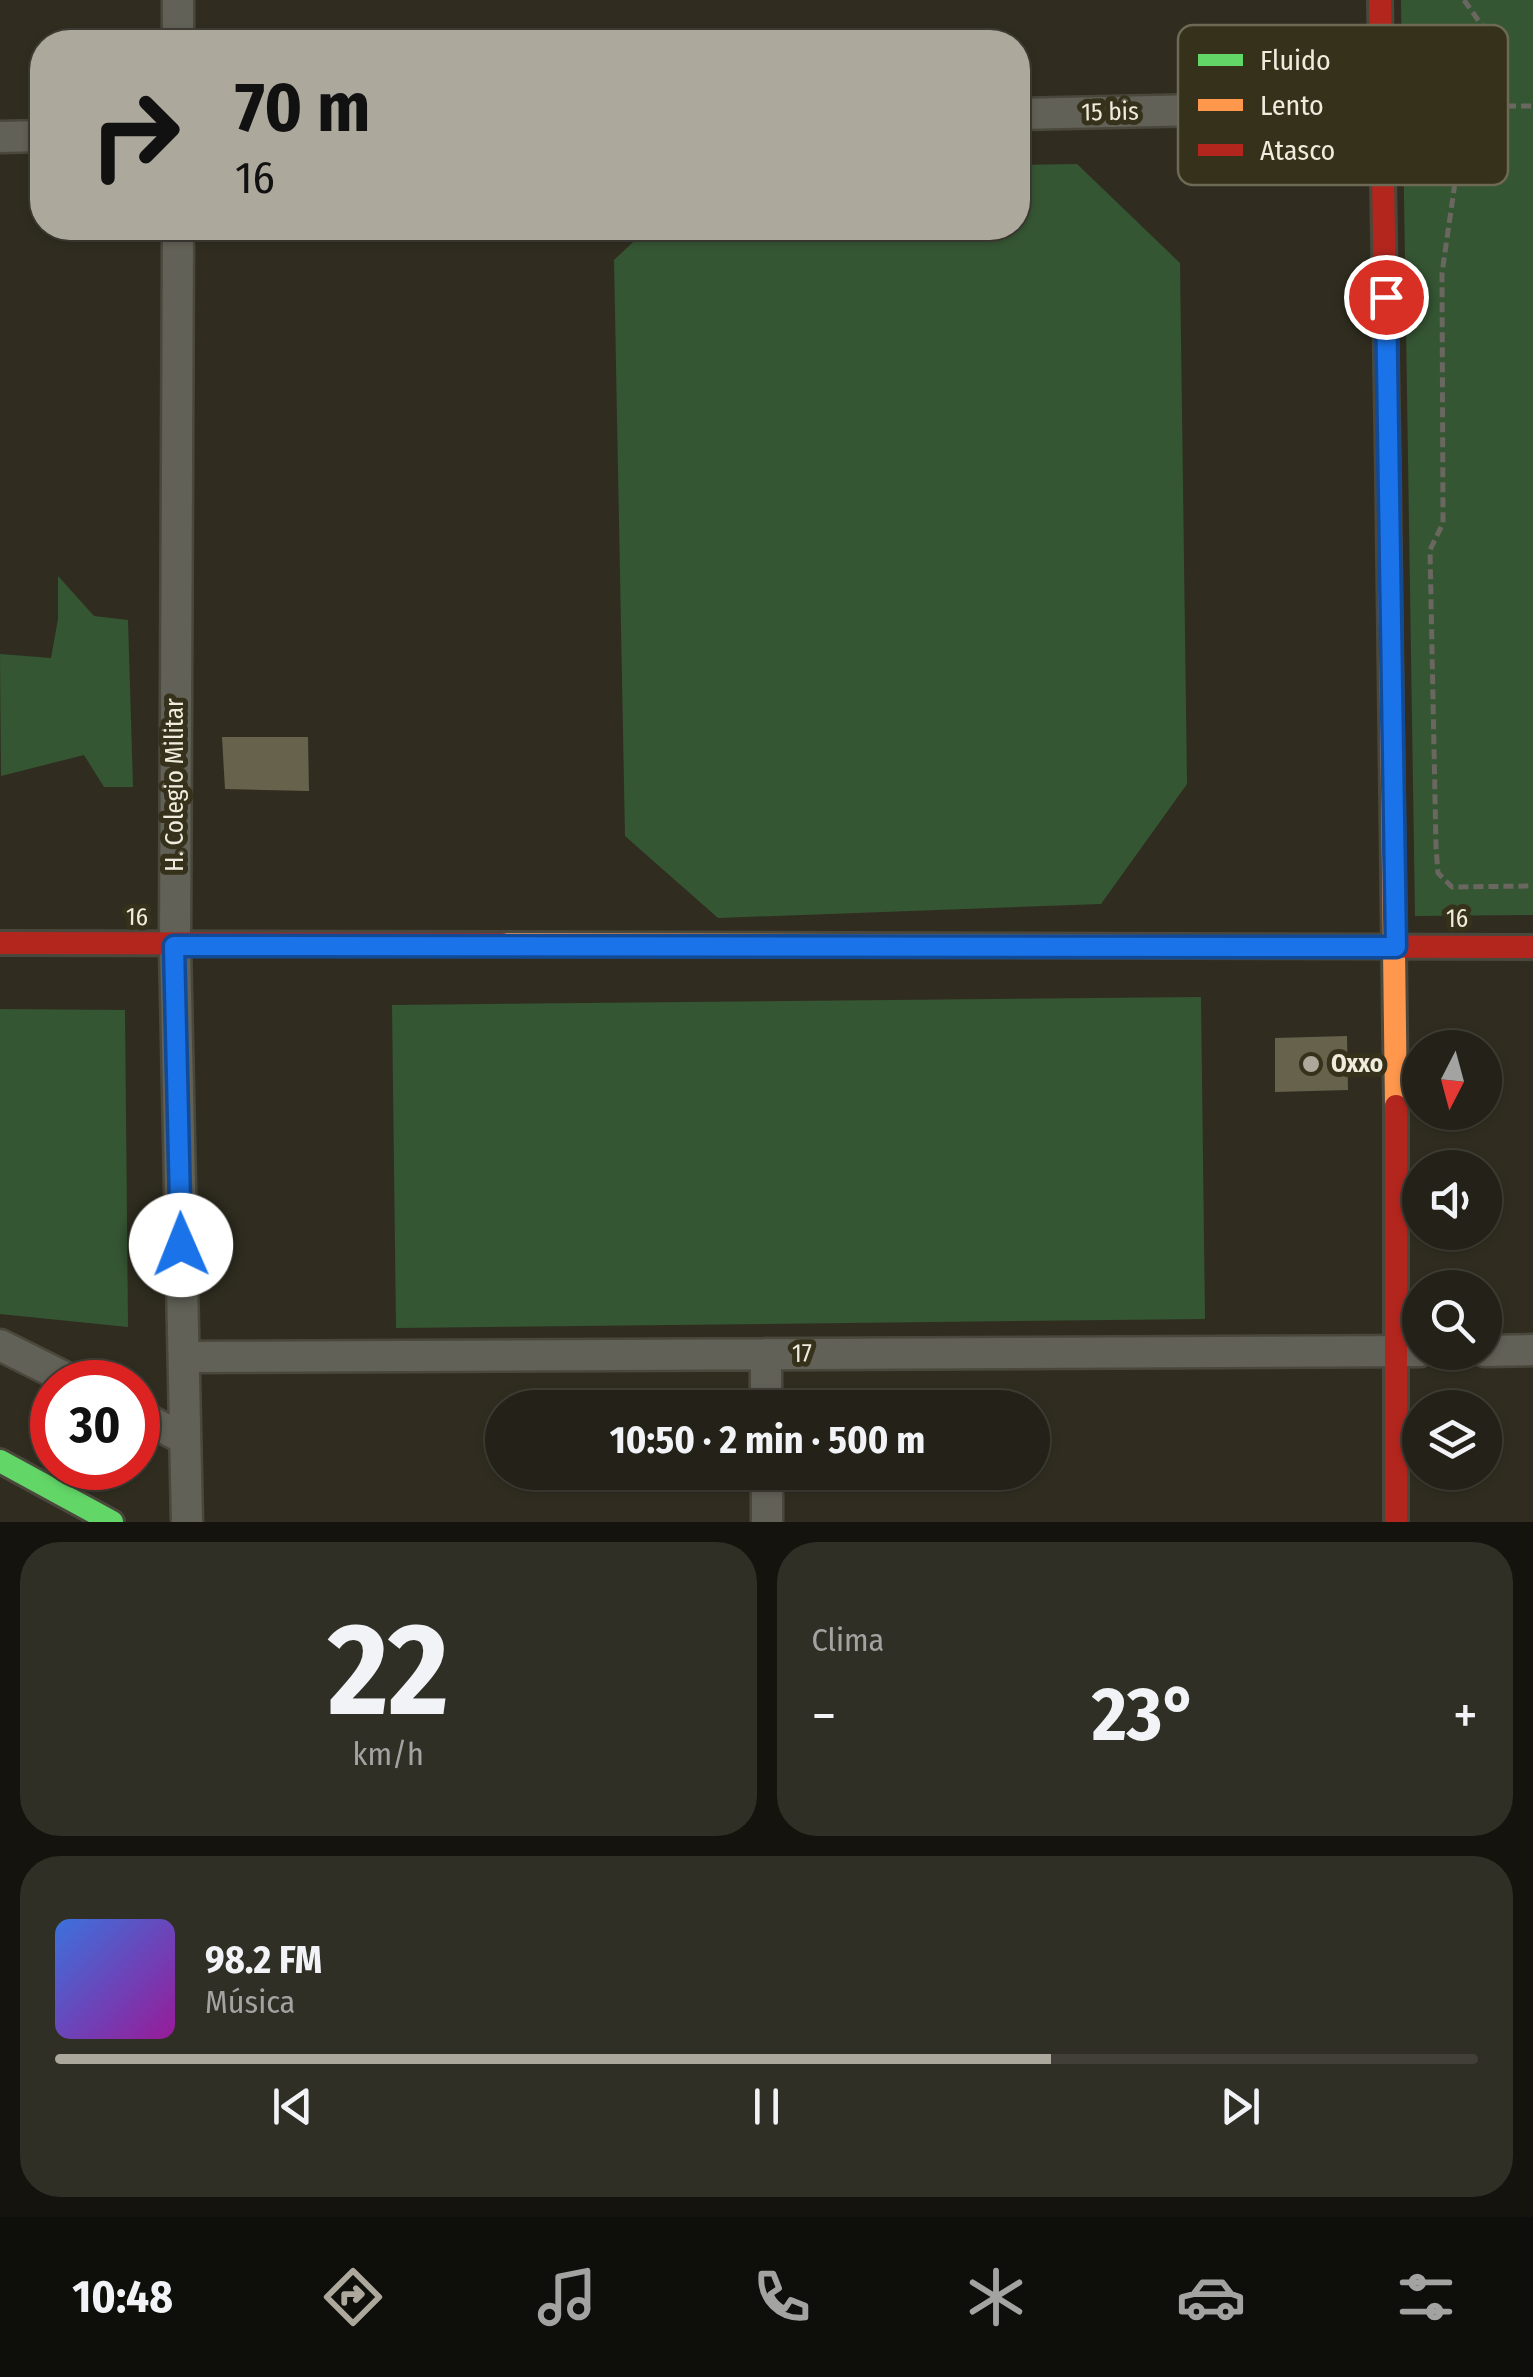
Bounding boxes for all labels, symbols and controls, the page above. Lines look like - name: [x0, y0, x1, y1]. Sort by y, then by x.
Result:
- legend: [1178, 25, 1508, 185]
- text: Fluido: [1260, 44, 1331, 77]
- text: 70 m: [235, 66, 370, 150]
- icon: right: [70, 70, 200, 200]
- text: Lento: [1260, 89, 1324, 122]
- street label: 15 bis: [1081, 97, 1139, 127]
- text: Atasco: [1260, 134, 1335, 167]
- text: 16: [235, 151, 275, 205]
- pin: [1344, 255, 1429, 340]
- icon: arrive: [1359, 270, 1414, 325]
- street label: H. Colegio Militar: [160, 698, 190, 872]
- street label: 16: [126, 902, 148, 932]
- street label: 16: [1446, 904, 1468, 934]
- north arrow: [1402, 1030, 1502, 1130]
- map controls: [1402, 1030, 1502, 1490]
- place label: Oxxo: [1331, 1049, 1383, 1079]
- marker: Oxxo: [1300, 1053, 1322, 1075]
- button: sound: [1402, 1150, 1502, 1250]
- position arrow: [129, 1193, 233, 1297]
- button: search: [1402, 1270, 1502, 1370]
- street label: 17: [792, 1339, 812, 1369]
- speed limit sign: 30: [30, 1360, 160, 1490]
- button: layers: [1402, 1390, 1502, 1490]
- text: 10:50 · 2 min · 500 m: [610, 1417, 925, 1463]
- text: 22: [328, 1592, 448, 1748]
- text: Clima: [812, 1621, 884, 1659]
- text: 23°: [1092, 1670, 1197, 1760]
- text: −: [812, 1683, 836, 1749]
- text: +: [1453, 1683, 1478, 1749]
- text: km/h: [353, 1735, 424, 1773]
- text: 98.2 FM: [205, 1937, 322, 1983]
- text: Música: [205, 1983, 295, 2021]
- icon: previous: [265, 2079, 320, 2134]
- icon: pause: [739, 2079, 794, 2134]
- icon: next: [1213, 2079, 1268, 2134]
- icon: directions: [318, 2262, 388, 2332]
- icon: music: [532, 2262, 602, 2332]
- icon: phone: [747, 2262, 817, 2332]
- icon: climate: [961, 2262, 1031, 2332]
- icon: car: [1176, 2262, 1246, 2332]
- icon: filters: [1391, 2262, 1461, 2332]
- text: 10:48: [72, 2270, 173, 2324]

